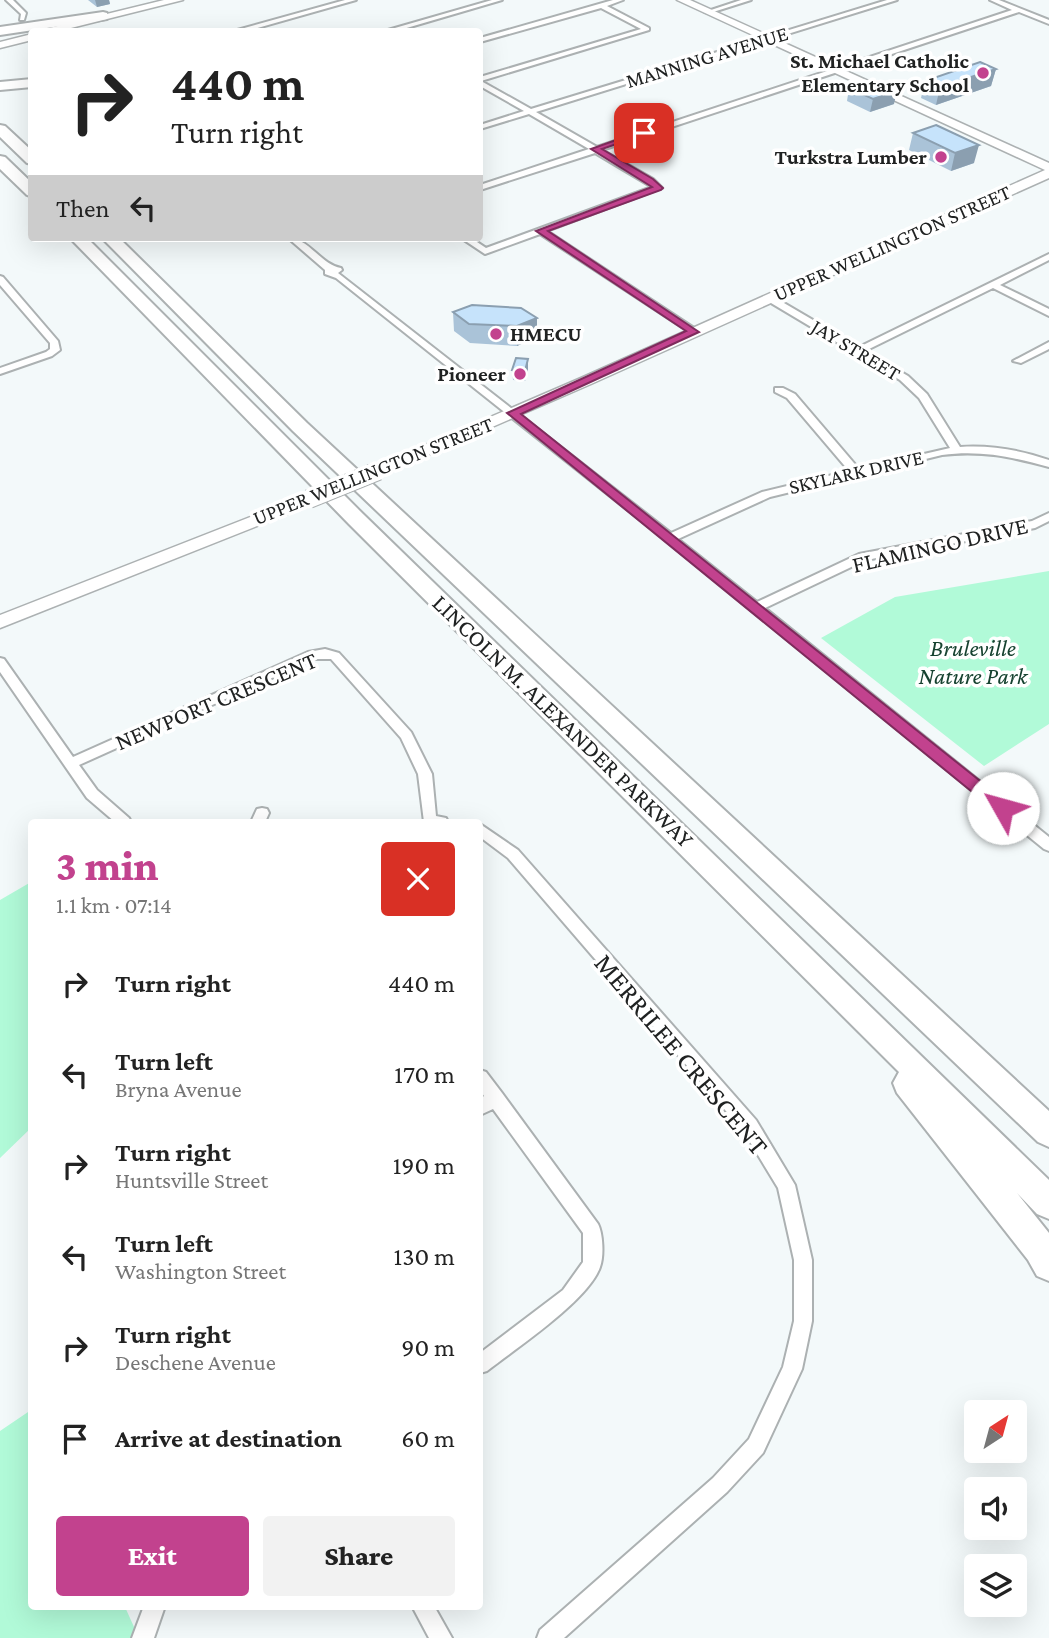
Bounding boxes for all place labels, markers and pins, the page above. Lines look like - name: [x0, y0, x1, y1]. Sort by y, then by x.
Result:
- place label: St. Michael Catholic Elementary School: [790, 49, 970, 97]
- marker: St. Michael Catholic Elementary School: [975, 65, 991, 81]
- pin: [614, 103, 674, 163]
- place label: Turkstra Lumber: [774, 145, 928, 169]
- marker: Turkstra Lumber: [933, 149, 949, 165]
- place label: HMECU: [510, 322, 582, 346]
- marker: HMECU: [488, 326, 504, 342]
- place label: Pioneer: [437, 362, 507, 386]
- marker: Pioneer: [512, 366, 528, 382]

